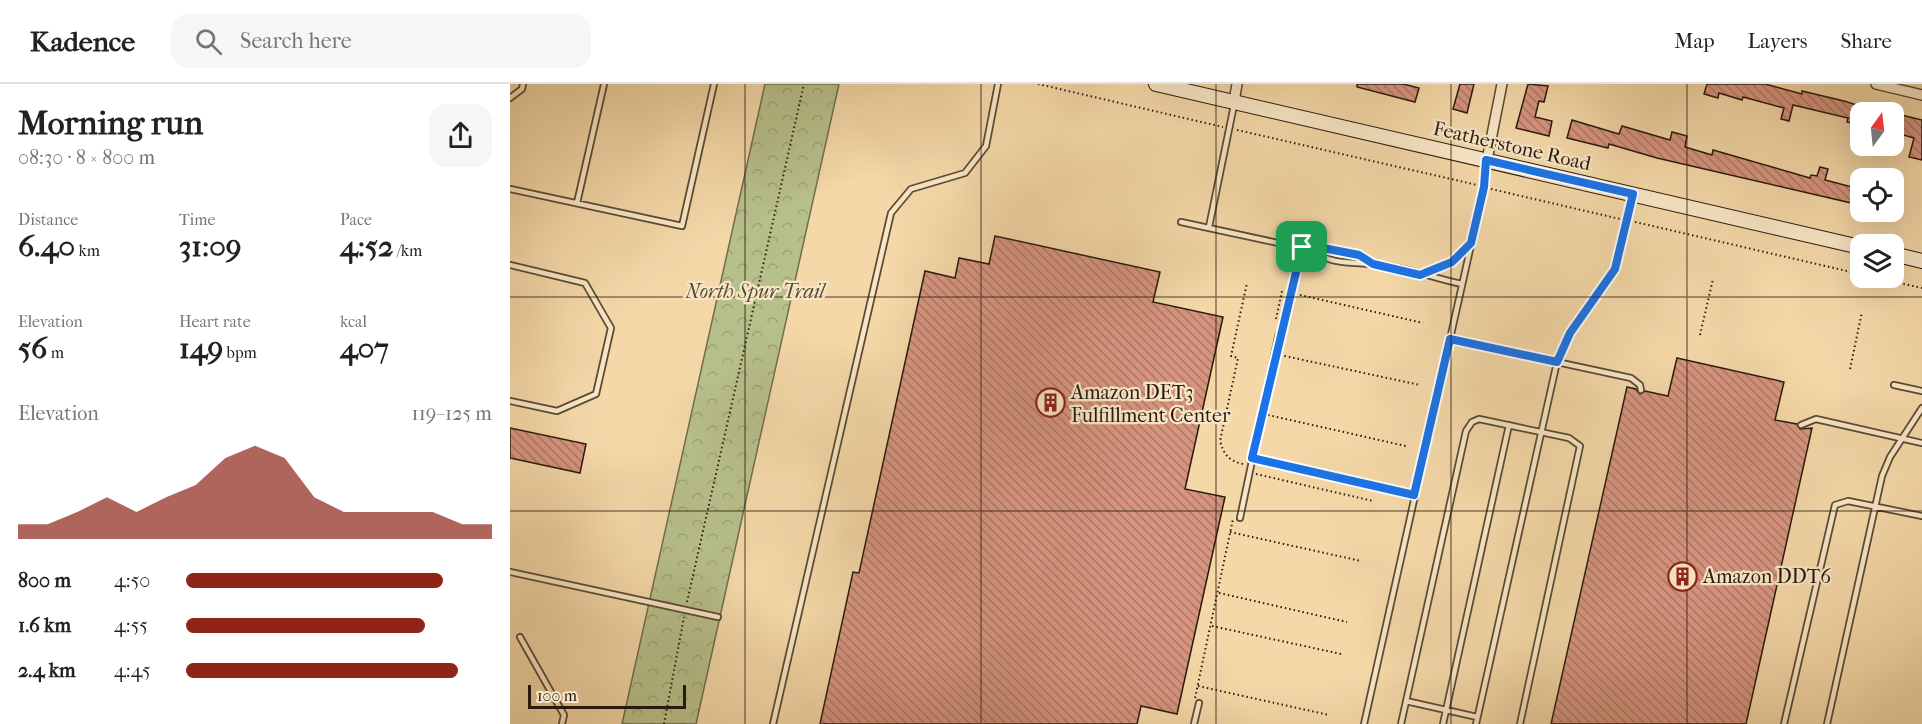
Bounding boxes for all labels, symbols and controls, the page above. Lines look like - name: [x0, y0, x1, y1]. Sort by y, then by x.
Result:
- search box: [171, 14, 591, 68]
- text: Kadence: [30, 25, 135, 58]
- icon: search: [192, 25, 225, 58]
- text: Search here: [240, 28, 352, 54]
- text: Map: [1674, 29, 1715, 53]
- text: Layers: [1748, 29, 1807, 53]
- text: Share: [1840, 29, 1892, 53]
- north arrow: [1850, 102, 1904, 156]
- map controls: [1850, 102, 1904, 288]
- text: Morning run: [18, 104, 203, 143]
- button: share: [429, 104, 492, 167]
- street label: Featherstone Road: [1431, 117, 1594, 176]
- text: 08:30 · 8 × 800 m: [18, 146, 155, 169]
- button: locate: [1850, 168, 1904, 222]
- text: Distance: [18, 210, 78, 229]
- text: Time: [179, 210, 215, 229]
- text: Pace: [340, 210, 372, 229]
- pin: [1276, 221, 1327, 272]
- text: 6.40: [18, 229, 75, 264]
- text: 31:09: [179, 229, 242, 264]
- text: 4:52: [340, 229, 393, 264]
- icon: arrive: [1285, 230, 1318, 263]
- button: layers: [1850, 234, 1904, 288]
- text: km: [75, 241, 100, 260]
- text: /km: [393, 241, 422, 260]
- park label: North Spur Trail: [685, 280, 827, 303]
- text: Elevation: [18, 312, 83, 331]
- text: Heart rate: [179, 312, 251, 331]
- text: kcal: [340, 312, 367, 331]
- text: 56: [18, 331, 47, 366]
- text: 149: [179, 331, 223, 366]
- text: 407: [340, 331, 389, 366]
- text: m: [47, 343, 64, 362]
- text: bpm: [223, 343, 257, 362]
- place label: Amazon DET3 Fulfillment Center: [1070, 381, 1231, 427]
- building icon: Amazon DET3 Fulfillment Center: [1034, 387, 1066, 419]
- text: Elevation: [18, 402, 99, 425]
- text: 119–125 m: [412, 402, 492, 425]
- building icon: Amazon DDT6: [1666, 560, 1698, 592]
- place label: Amazon DDT6: [1702, 565, 1831, 588]
- text: 800 m: [18, 569, 71, 592]
- text: 4:50: [114, 569, 150, 592]
- text: 1.6 km: [18, 614, 71, 637]
- text: 4:55: [114, 614, 148, 637]
- text: 2.4 km: [18, 659, 76, 682]
- text: 4:45: [114, 659, 151, 682]
- scale bar: [528, 682, 686, 710]
- text: 100 m: [537, 686, 577, 705]

